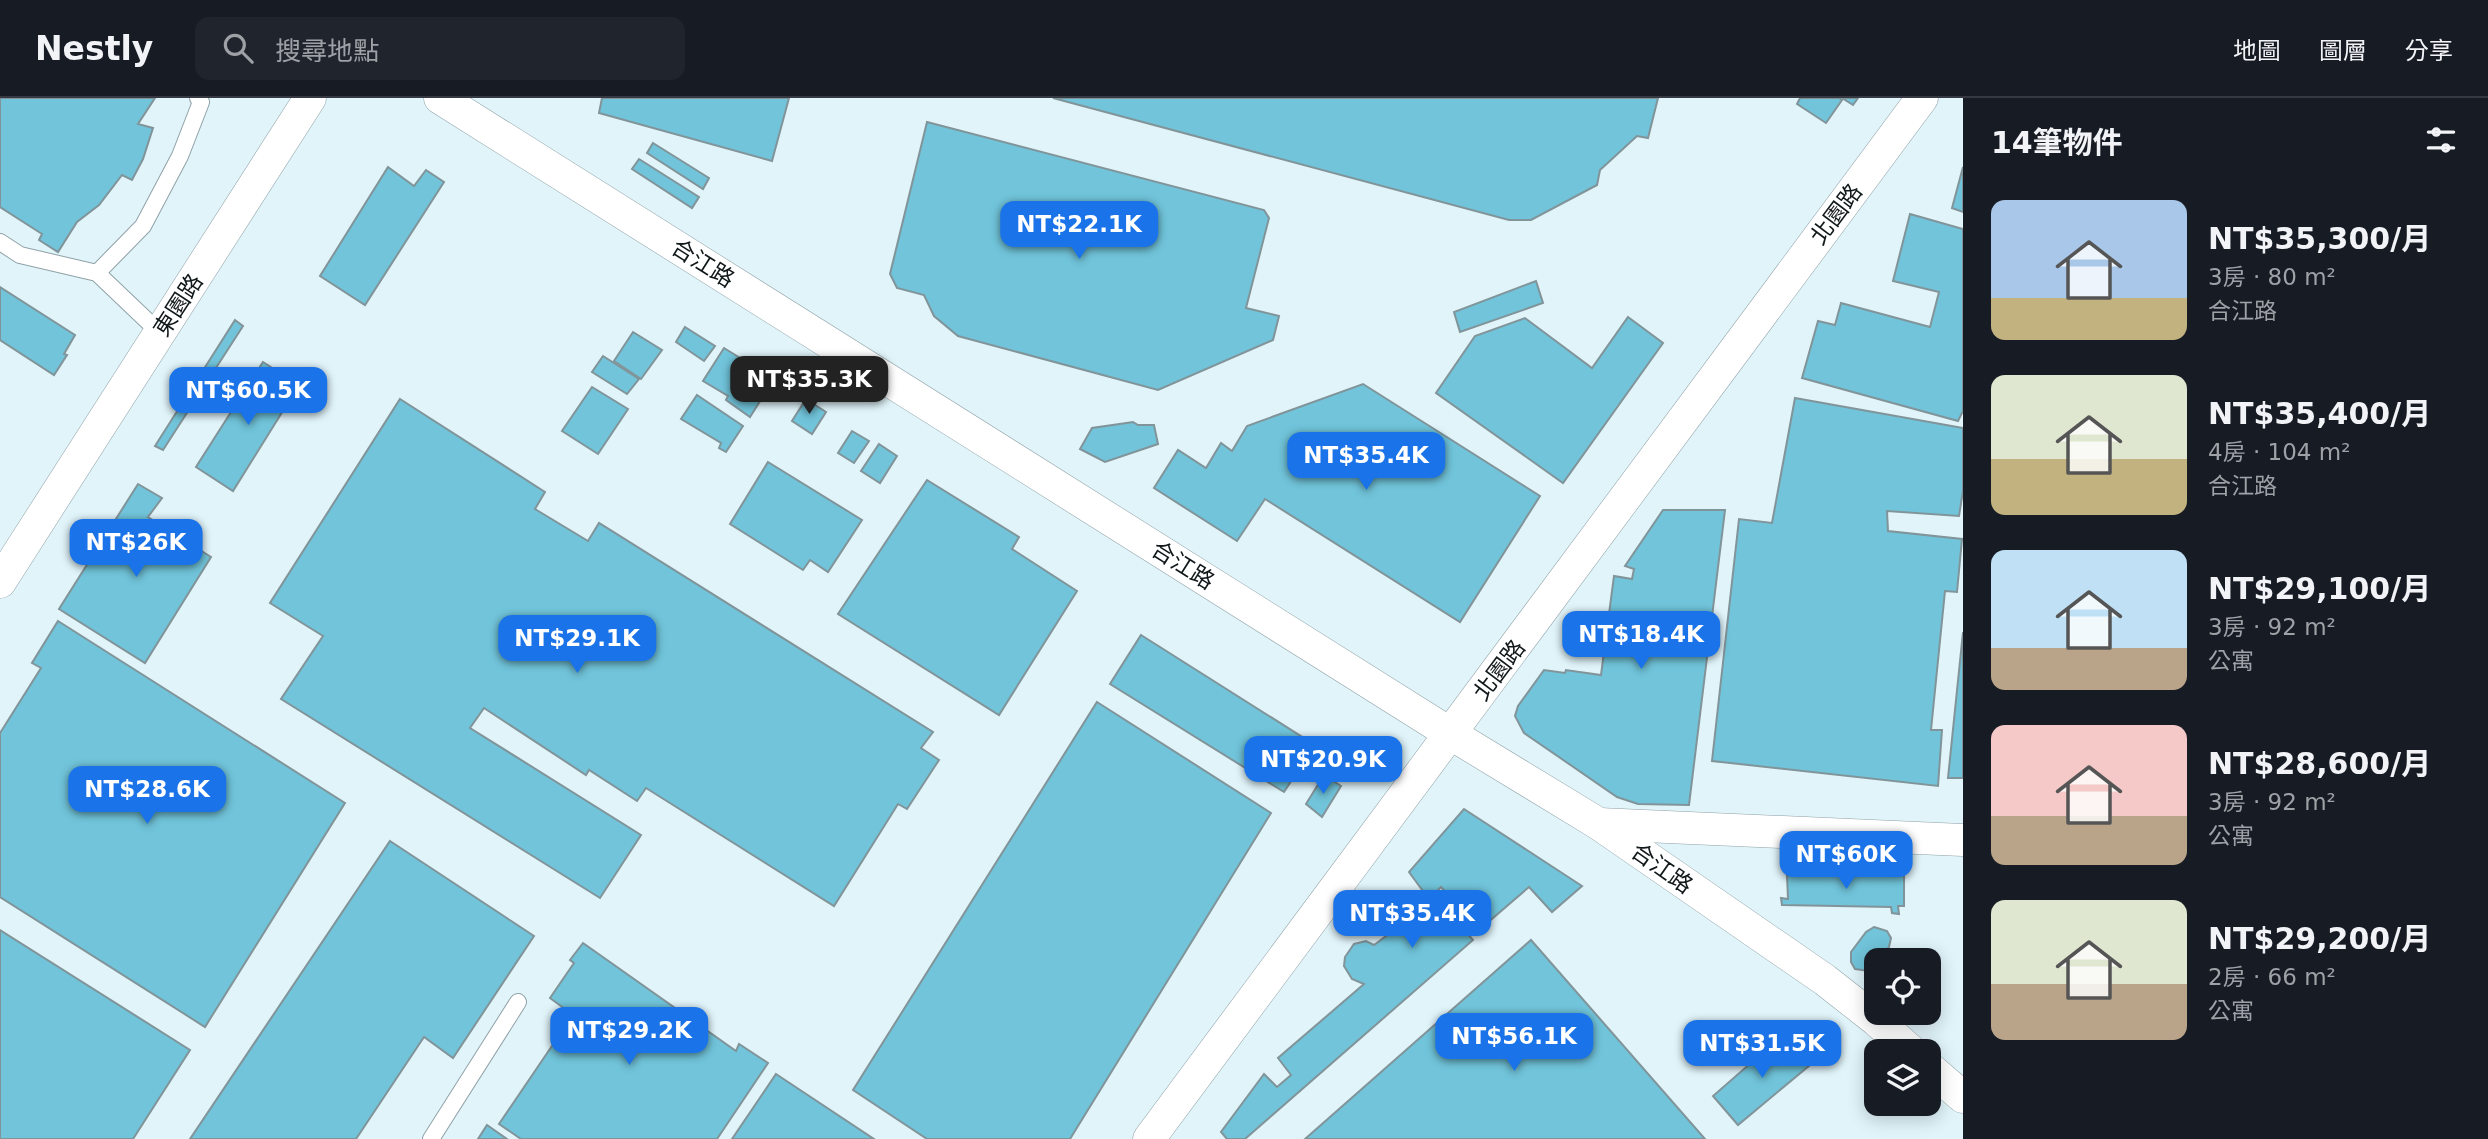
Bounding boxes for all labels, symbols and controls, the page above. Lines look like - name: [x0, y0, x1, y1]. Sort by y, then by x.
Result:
- search box: [195, 17, 685, 80]
- text: Nestly: [35, 29, 153, 68]
- icon: search: [219, 29, 257, 67]
- text: 搜尋地點: [275, 36, 379, 66]
- text: 地圖: [2233, 37, 2281, 65]
- text: 圖層: [2319, 37, 2367, 65]
- text: 分享: [2405, 37, 2453, 65]
- icon: filters: [2422, 121, 2460, 159]
- text: 14筆物件: [1991, 125, 2123, 160]
- street label: 北園路: [1805, 179, 1867, 249]
- pin: NT$22.1K: [1007, 202, 1151, 261]
- text: NT$22.1K: [1016, 211, 1142, 237]
- text: NT$35,300/月: [2208, 221, 2431, 256]
- icon: home: [2047, 228, 2131, 312]
- street label: 合江路: [667, 234, 739, 292]
- text: 3房 · 80 m²: [2208, 264, 2336, 290]
- street label: 東園路: [148, 269, 208, 341]
- text: 合江路: [2208, 298, 2277, 324]
- pin: NT$35.3K: [737, 356, 881, 416]
- text: NT$35.3K: [746, 366, 872, 392]
- pin: NT$60.5K: [176, 368, 320, 427]
- text: NT$60.5K: [185, 377, 311, 403]
- text: NT$35,400/月: [2208, 396, 2431, 431]
- icon: home: [2047, 403, 2131, 487]
- pin: NT$35.4K: [1294, 432, 1438, 492]
- text: 4房 · 104 m²: [2208, 439, 2350, 465]
- text: NT$35.4K: [1303, 442, 1429, 468]
- text: 合江路: [2208, 473, 2277, 499]
- pin: NT$26K: [79, 519, 193, 579]
- text: NT$26K: [86, 529, 186, 555]
- street label: 合江路: [1147, 536, 1219, 594]
- text: NT$29,100/月: [2208, 571, 2431, 606]
- icon: home: [2047, 578, 2131, 662]
- pin: NT$18.4K: [1569, 612, 1713, 671]
- text: 3房 · 92 m²: [2208, 614, 2336, 640]
- pin: NT$29.1K: [505, 616, 649, 675]
- text: NT$18.4K: [1578, 621, 1704, 647]
- text: NT$29.1K: [514, 625, 640, 651]
- street label: 北園路: [1468, 635, 1530, 705]
- text: 公寓: [2208, 648, 2254, 674]
- pin: NT$20.9K: [1251, 736, 1395, 796]
- text: NT$20.9K: [1260, 746, 1386, 772]
- text: NT$28,600/月: [2208, 746, 2431, 781]
- icon: home: [2047, 753, 2131, 837]
- pin: NT$28.6K: [75, 766, 219, 826]
- text: NT$28.6K: [84, 776, 210, 802]
- text: 3房 · 92 m²: [2208, 789, 2336, 815]
- text: 公寓: [2208, 823, 2254, 849]
- pin: NT$60K: [1789, 832, 1903, 891]
- street label: 合江路: [1626, 838, 1698, 898]
- text: NT$60K: [1796, 841, 1896, 867]
- pin: NT$35.4K: [1340, 890, 1484, 950]
- text: NT$35.4K: [1349, 900, 1475, 926]
- text: NT$29,200/月: [2208, 921, 2431, 956]
- icon: home: [2047, 928, 2131, 1012]
- map controls: [1864, 948, 1941, 1116]
- button: locate: [1864, 948, 1941, 1025]
- text: 2房 · 66 m²: [2208, 964, 2336, 990]
- text: 公寓: [2208, 998, 2254, 1024]
- pin: NT$29.2K: [557, 1007, 701, 1067]
- pin: NT$56.1K: [1442, 1014, 1586, 1073]
- text: NT$29.2K: [566, 1017, 692, 1043]
- pin: NT$31.5K: [1690, 1020, 1834, 1080]
- text: NT$56.1K: [1451, 1023, 1577, 1049]
- text: NT$31.5K: [1699, 1030, 1825, 1056]
- button: layers: [1864, 1039, 1941, 1116]

